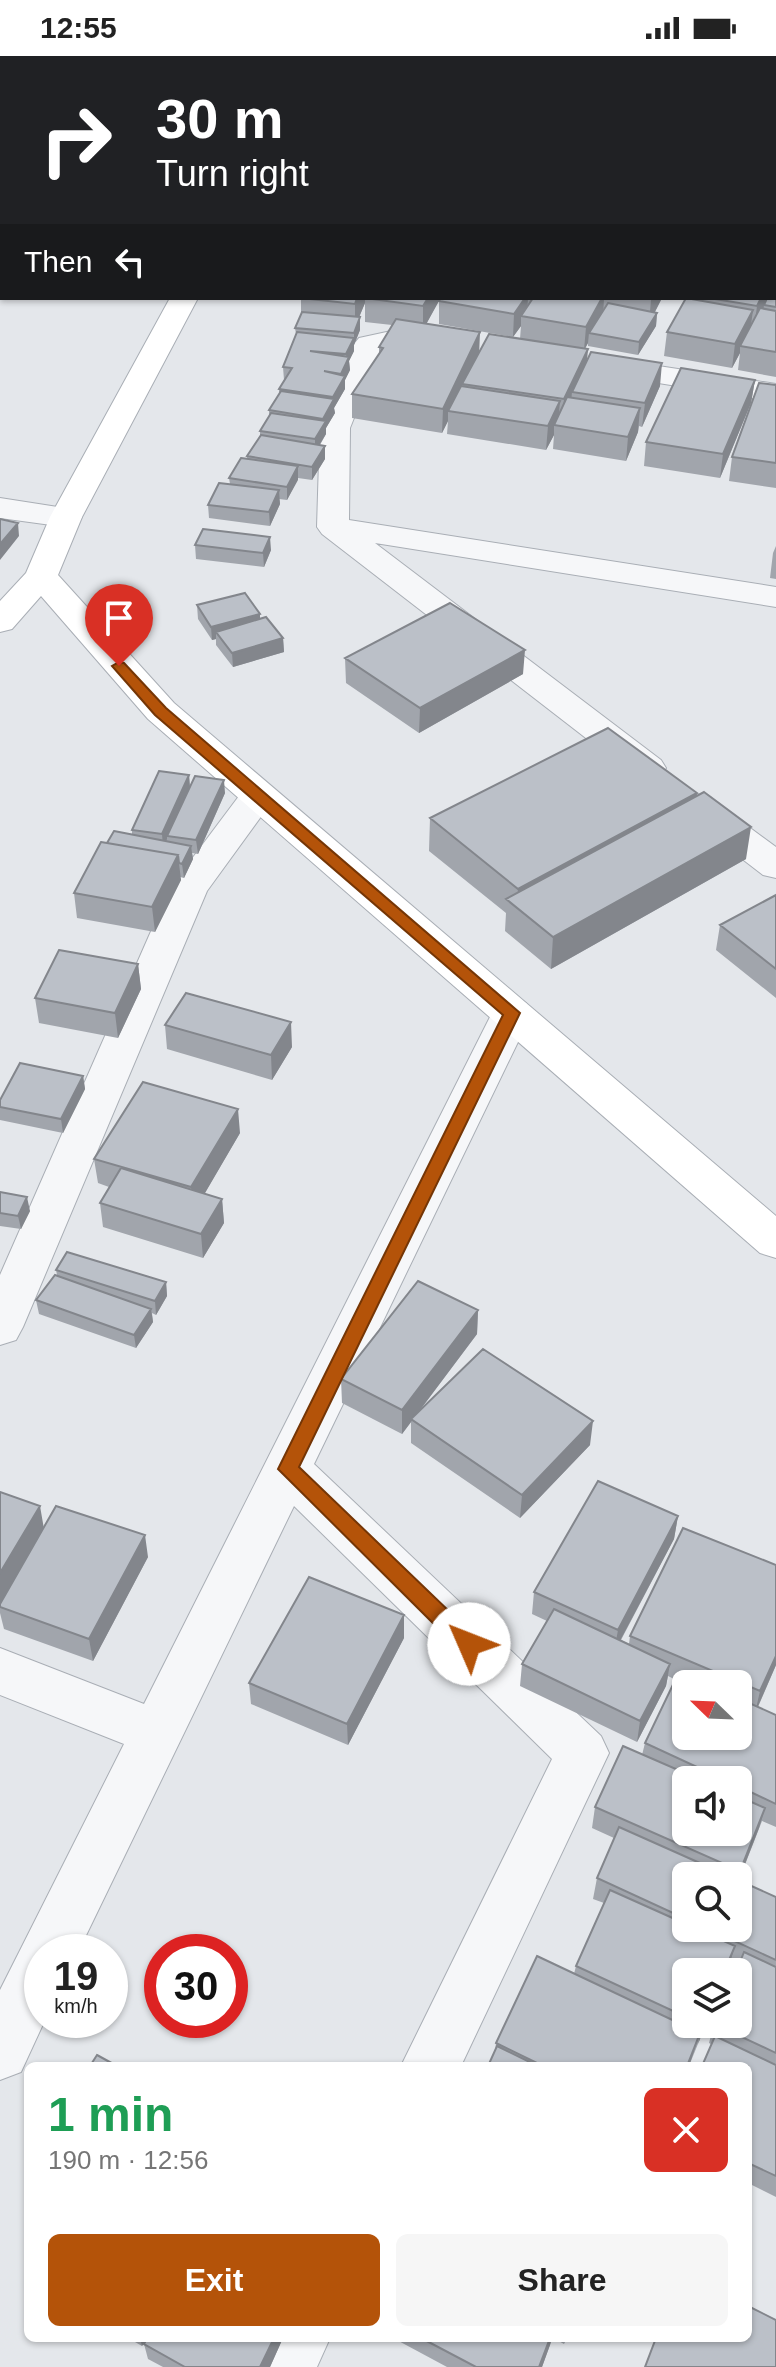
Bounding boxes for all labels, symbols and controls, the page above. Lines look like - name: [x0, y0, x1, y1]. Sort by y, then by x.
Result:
- text: 12:55: [40, 11, 117, 44]
- text: 30 m: [156, 87, 284, 150]
- icon: right: [24, 88, 128, 192]
- text: Turn right: [156, 153, 309, 194]
- icon: left: [108, 240, 152, 284]
- text: Then: [24, 245, 92, 278]
- pin: [85, 584, 153, 666]
- icon: arrive: [97, 596, 141, 640]
- position arrow: [427, 1602, 511, 1686]
- north arrow: [672, 1670, 752, 1750]
- map controls: [672, 1670, 752, 2038]
- button: sound: [672, 1766, 752, 1846]
- button: search: [672, 1862, 752, 1942]
- speed limit sign: 30: [144, 1934, 248, 2038]
- text: 19: [54, 1954, 98, 1998]
- button: layers: [672, 1958, 752, 2038]
- text: km/h: [54, 1995, 98, 2017]
- text: 1 min: [48, 2088, 173, 2141]
- button: close: [644, 2088, 728, 2172]
- text: 190 m · 12:56: [48, 2145, 208, 2175]
- button: Exit: [48, 2234, 380, 2326]
- button: Share: [396, 2234, 728, 2326]

